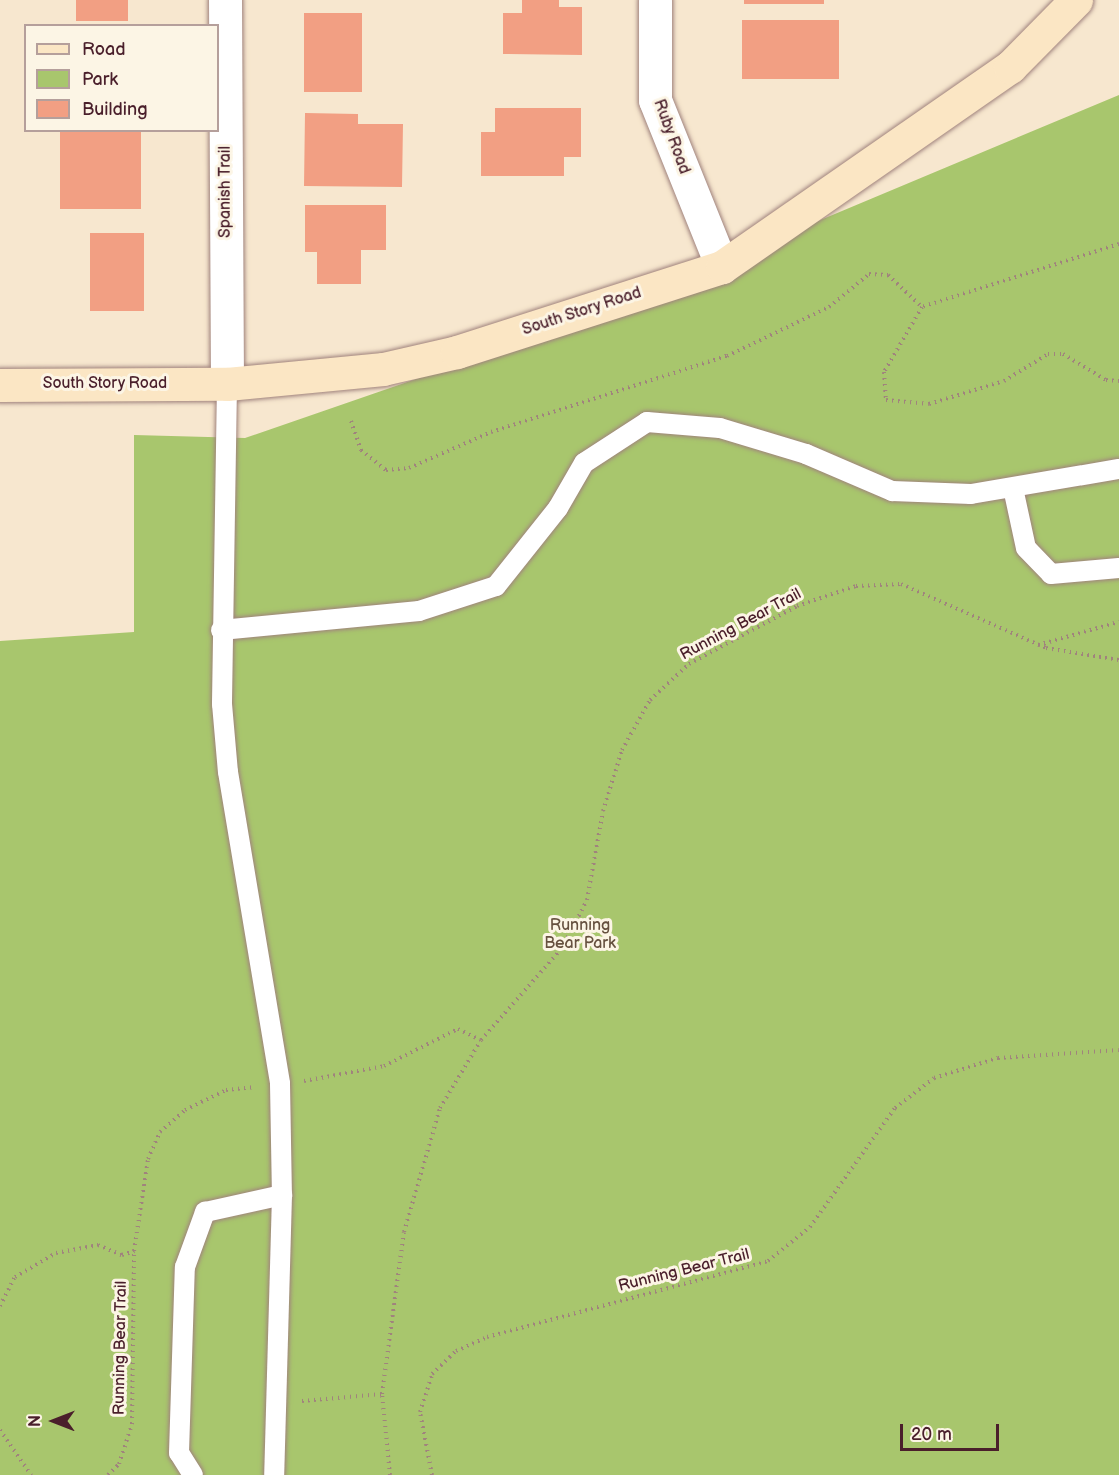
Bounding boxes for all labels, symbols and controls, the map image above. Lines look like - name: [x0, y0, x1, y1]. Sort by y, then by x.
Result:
- legend: [24, 24, 219, 132]
- text: Road: [82, 39, 126, 60]
- text: Park: [82, 69, 118, 90]
- street label: Ruby Road: [648, 96, 694, 178]
- text: Building: [82, 99, 148, 120]
- street label: Spanish Trail: [216, 146, 236, 238]
- street label: South Story Road: [519, 283, 645, 341]
- street label: South Story Road: [42, 374, 168, 394]
- street label: Running Bear Trail: [677, 585, 805, 665]
- park label: Running Bear Park: [544, 916, 616, 954]
- street label: Running Bear Trail: [616, 1245, 752, 1297]
- street label: Running Bear Trail: [110, 1280, 132, 1416]
- north arrow: [24, 1391, 84, 1451]
- scale bar: [903, 1412, 1002, 1450]
- text: N: [26, 1415, 45, 1427]
- text: 20 m: [911, 1424, 952, 1445]

